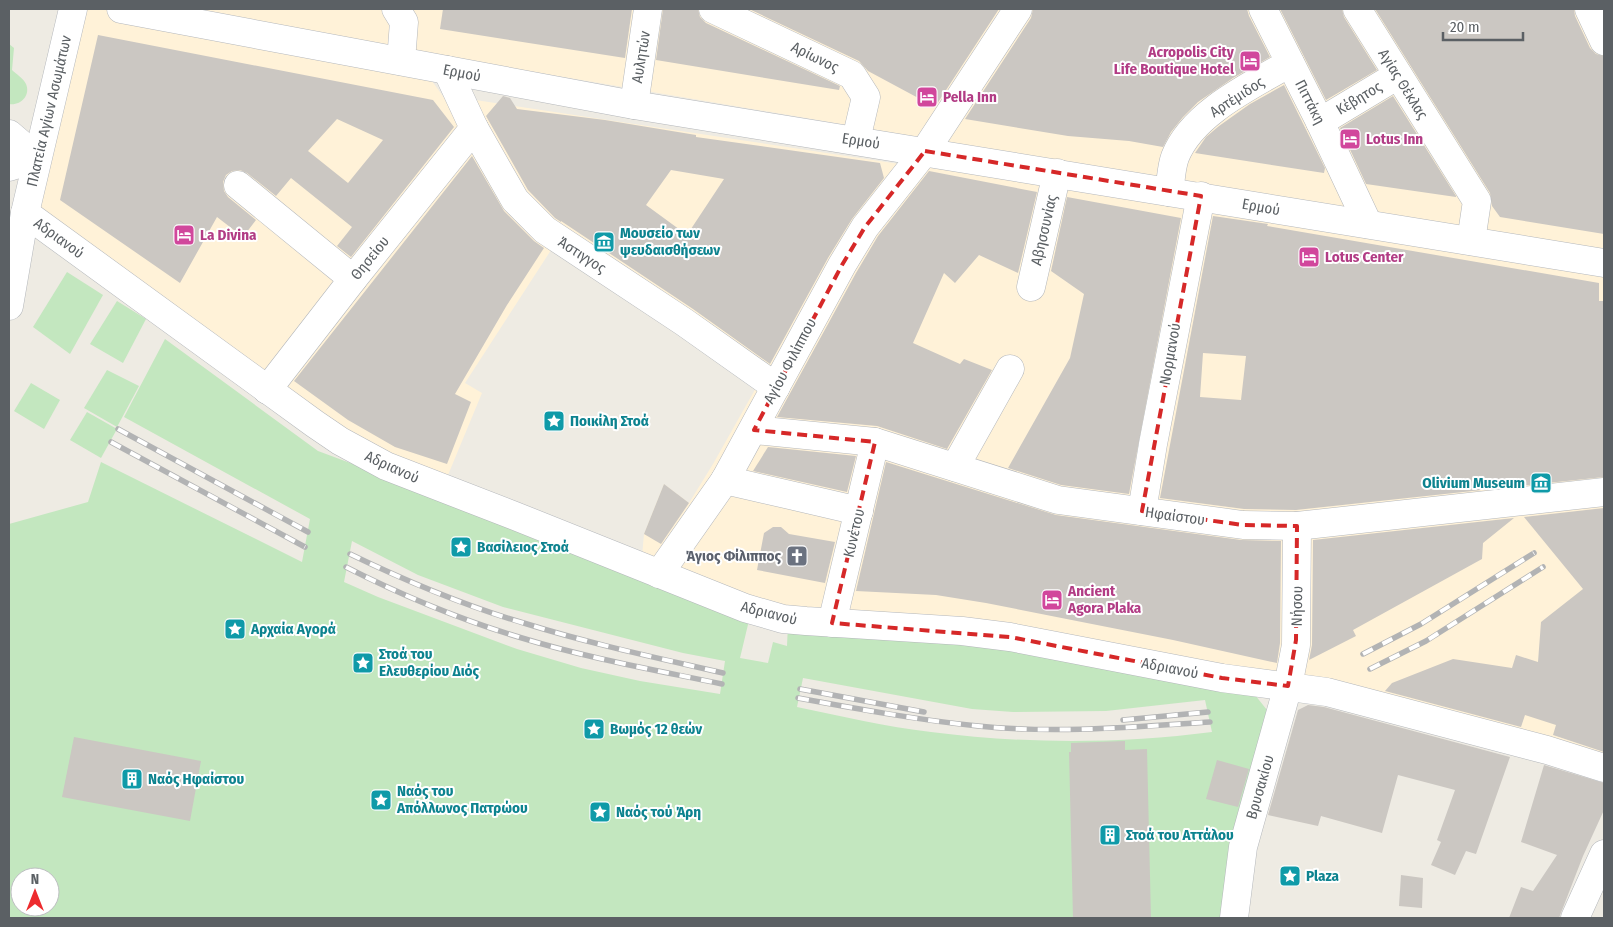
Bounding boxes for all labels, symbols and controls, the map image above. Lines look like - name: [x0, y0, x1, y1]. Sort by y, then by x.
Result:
- scale bar: [1443, 10, 1523, 42]
- text: 20 m: [1450, 18, 1480, 36]
- street label: Αυλητών: [628, 29, 654, 84]
- street label: Πλατεία Αγίων Ασωμάτων: [23, 33, 75, 188]
- street label: Αρίωνος: [788, 38, 842, 76]
- place label: Acropolis City Life Boutique Hotel: [1114, 43, 1235, 78]
- street label: Αγίας Θέκλας: [1374, 46, 1432, 123]
- hotel icon: Acropolis City Life Boutique Hotel: [1238, 49, 1262, 73]
- street label: Ερμού: [441, 60, 483, 86]
- street label: Αρτέμιδος: [1206, 72, 1268, 121]
- street label: Πιττάκη: [1291, 77, 1329, 127]
- street label: Κέβητος: [1333, 77, 1386, 119]
- hotel icon: Pella Inn: [915, 85, 939, 109]
- place label: Pella Inn: [943, 88, 997, 106]
- hotel icon: Lotus Inn: [1338, 127, 1362, 151]
- street label: Ερμού: [841, 129, 881, 153]
- place label: Lotus Inn: [1366, 130, 1423, 148]
- street label: Αβησσυνίας: [1027, 192, 1061, 267]
- street label: Ερμού: [1241, 195, 1281, 219]
- street label: Αδριανού: [30, 214, 88, 262]
- hotel icon: La Divina: [172, 223, 196, 247]
- place label: Μουσείο των ψευδαισθήσεων: [620, 224, 721, 259]
- place label: La Divina: [200, 226, 257, 244]
- museum icon: Μουσείο των ψευδαισθήσεων: [592, 230, 616, 254]
- street label: Θησείου: [347, 232, 393, 284]
- street label: Άστιγγος: [555, 233, 610, 277]
- hotel icon: Lotus Center: [1297, 245, 1321, 269]
- place label: Lotus Center: [1325, 248, 1404, 266]
- street label: Αγίου Φιλίππου: [760, 315, 820, 407]
- street label: Νορμανού: [1156, 321, 1184, 387]
- place icon: Ποικίλη Στοά: [542, 409, 566, 433]
- place label: Ποικίλη Στοά: [570, 412, 649, 430]
- street label: Αδριανού: [362, 447, 422, 487]
- museum icon: Olivium Museum: [1529, 471, 1553, 495]
- place label: Olivium Museum: [1422, 474, 1525, 492]
- street label: Ηφαίστου: [1144, 503, 1206, 529]
- street label: Κυνέτου: [840, 507, 868, 559]
- place icon: Βασίλειος Στοά: [449, 535, 473, 559]
- place label: Βασίλειος Στοά: [477, 538, 569, 556]
- church icon: Άγιος Φίλιππος: [785, 544, 809, 568]
- place label: Άγιος Φίλιππος: [686, 547, 781, 565]
- place label: Ancient Agora Plaka: [1067, 582, 1142, 617]
- street label: Νήσου: [1288, 586, 1306, 626]
- hotel icon: Ancient Agora Plaka: [1040, 588, 1064, 612]
- street label: Αδριανού: [739, 597, 799, 629]
- place icon: Αρχαία Αγορά: [223, 617, 247, 641]
- place label: Αρχαία Αγορά: [250, 620, 336, 638]
- place label: Στοά του Ελευθερίου Διός: [379, 645, 480, 680]
- place icon: Στοά του Ελευθερίου Διός: [351, 651, 375, 675]
- street label: Αδριανού: [1140, 654, 1200, 682]
- place icon: Βωμός 12 θεών: [582, 717, 606, 741]
- place label: Βωμός 12 θεών: [610, 720, 703, 738]
- street label: Βρυσακίου: [1242, 753, 1278, 821]
- building icon: Ναός Ηφαίστου: [120, 767, 144, 791]
- place label: Ναός Ηφαίστου: [148, 770, 244, 788]
- place label: Ναός του Απόλλωνος Πατρώου: [396, 782, 528, 817]
- place icon: Ναός του Απόλλωνος Πατρώου: [369, 788, 393, 812]
- place icon: Ναός τού Άρη: [588, 800, 612, 824]
- place label: Ναός τού Άρη: [616, 803, 701, 821]
- building icon: Στοά του Αττάλου: [1098, 823, 1122, 847]
- place label: Στοά του Αττάλου: [1126, 826, 1234, 844]
- place icon: Plaza: [1278, 864, 1302, 888]
- north arrow: [10, 867, 60, 917]
- place label: Plaza: [1306, 867, 1340, 885]
- text: N: [31, 871, 39, 888]

